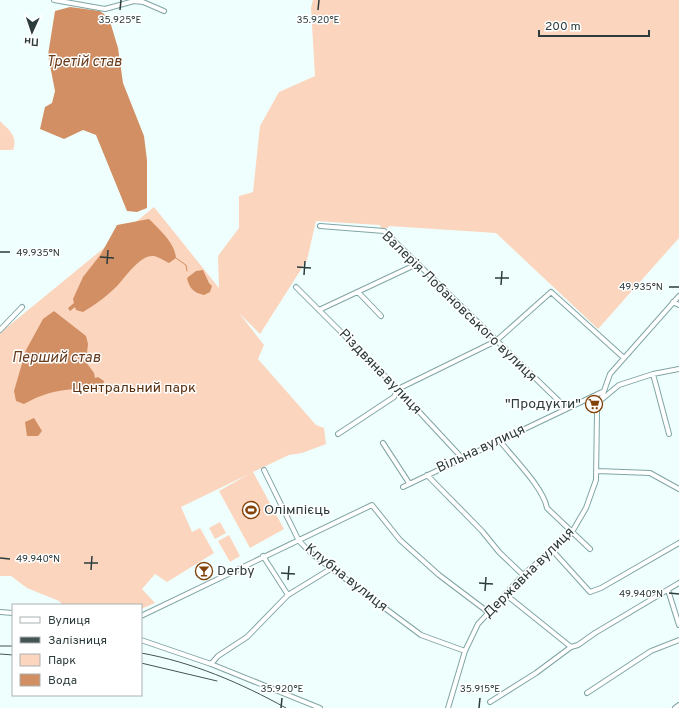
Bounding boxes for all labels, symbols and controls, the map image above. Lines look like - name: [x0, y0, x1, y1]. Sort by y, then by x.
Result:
- north arrow: [12, 12, 52, 52]
- scale bar: [539, 12, 649, 38]
- text: 35.925°E: [99, 14, 141, 27]
- text: 35.920°E: [296, 14, 340, 27]
- text: 200 m: [545, 19, 581, 35]
- text: Пн: [24, 34, 39, 48]
- water label: Третій став: [46, 53, 123, 72]
- street label: Валерія Лобановського вулиця: [378, 228, 540, 386]
- text: 49.935°N: [16, 247, 60, 260]
- text: 49.935°N: [619, 281, 663, 294]
- street label: Різдвяна вулиця: [335, 326, 425, 418]
- water label: Перший став: [12, 349, 101, 368]
- park label: Центральний парк: [72, 380, 196, 397]
- supermarket icon: "Продукти": [584, 394, 604, 414]
- place label: "Продукти": [505, 396, 581, 413]
- street label: Вільна вулиця: [434, 421, 528, 477]
- sports icon: Олімпієць: [241, 500, 261, 520]
- place label: Олімпієць: [264, 502, 330, 519]
- street label: Державна вулиця: [480, 524, 578, 622]
- street label: Клубна вулиця: [301, 540, 391, 616]
- text: 49.940°N: [16, 553, 60, 566]
- bar icon: Derby: [194, 561, 214, 581]
- place label: Derby: [217, 563, 255, 580]
- text: 49.940°N: [619, 588, 663, 601]
- legend: [12, 604, 142, 696]
- text: Вулиця: [48, 613, 90, 629]
- text: Залізниця: [48, 633, 107, 649]
- text: Парк: [48, 653, 76, 669]
- text: Вода: [48, 673, 77, 689]
- text: 35.920°E: [260, 683, 304, 696]
- text: 35.915°E: [460, 683, 500, 696]

